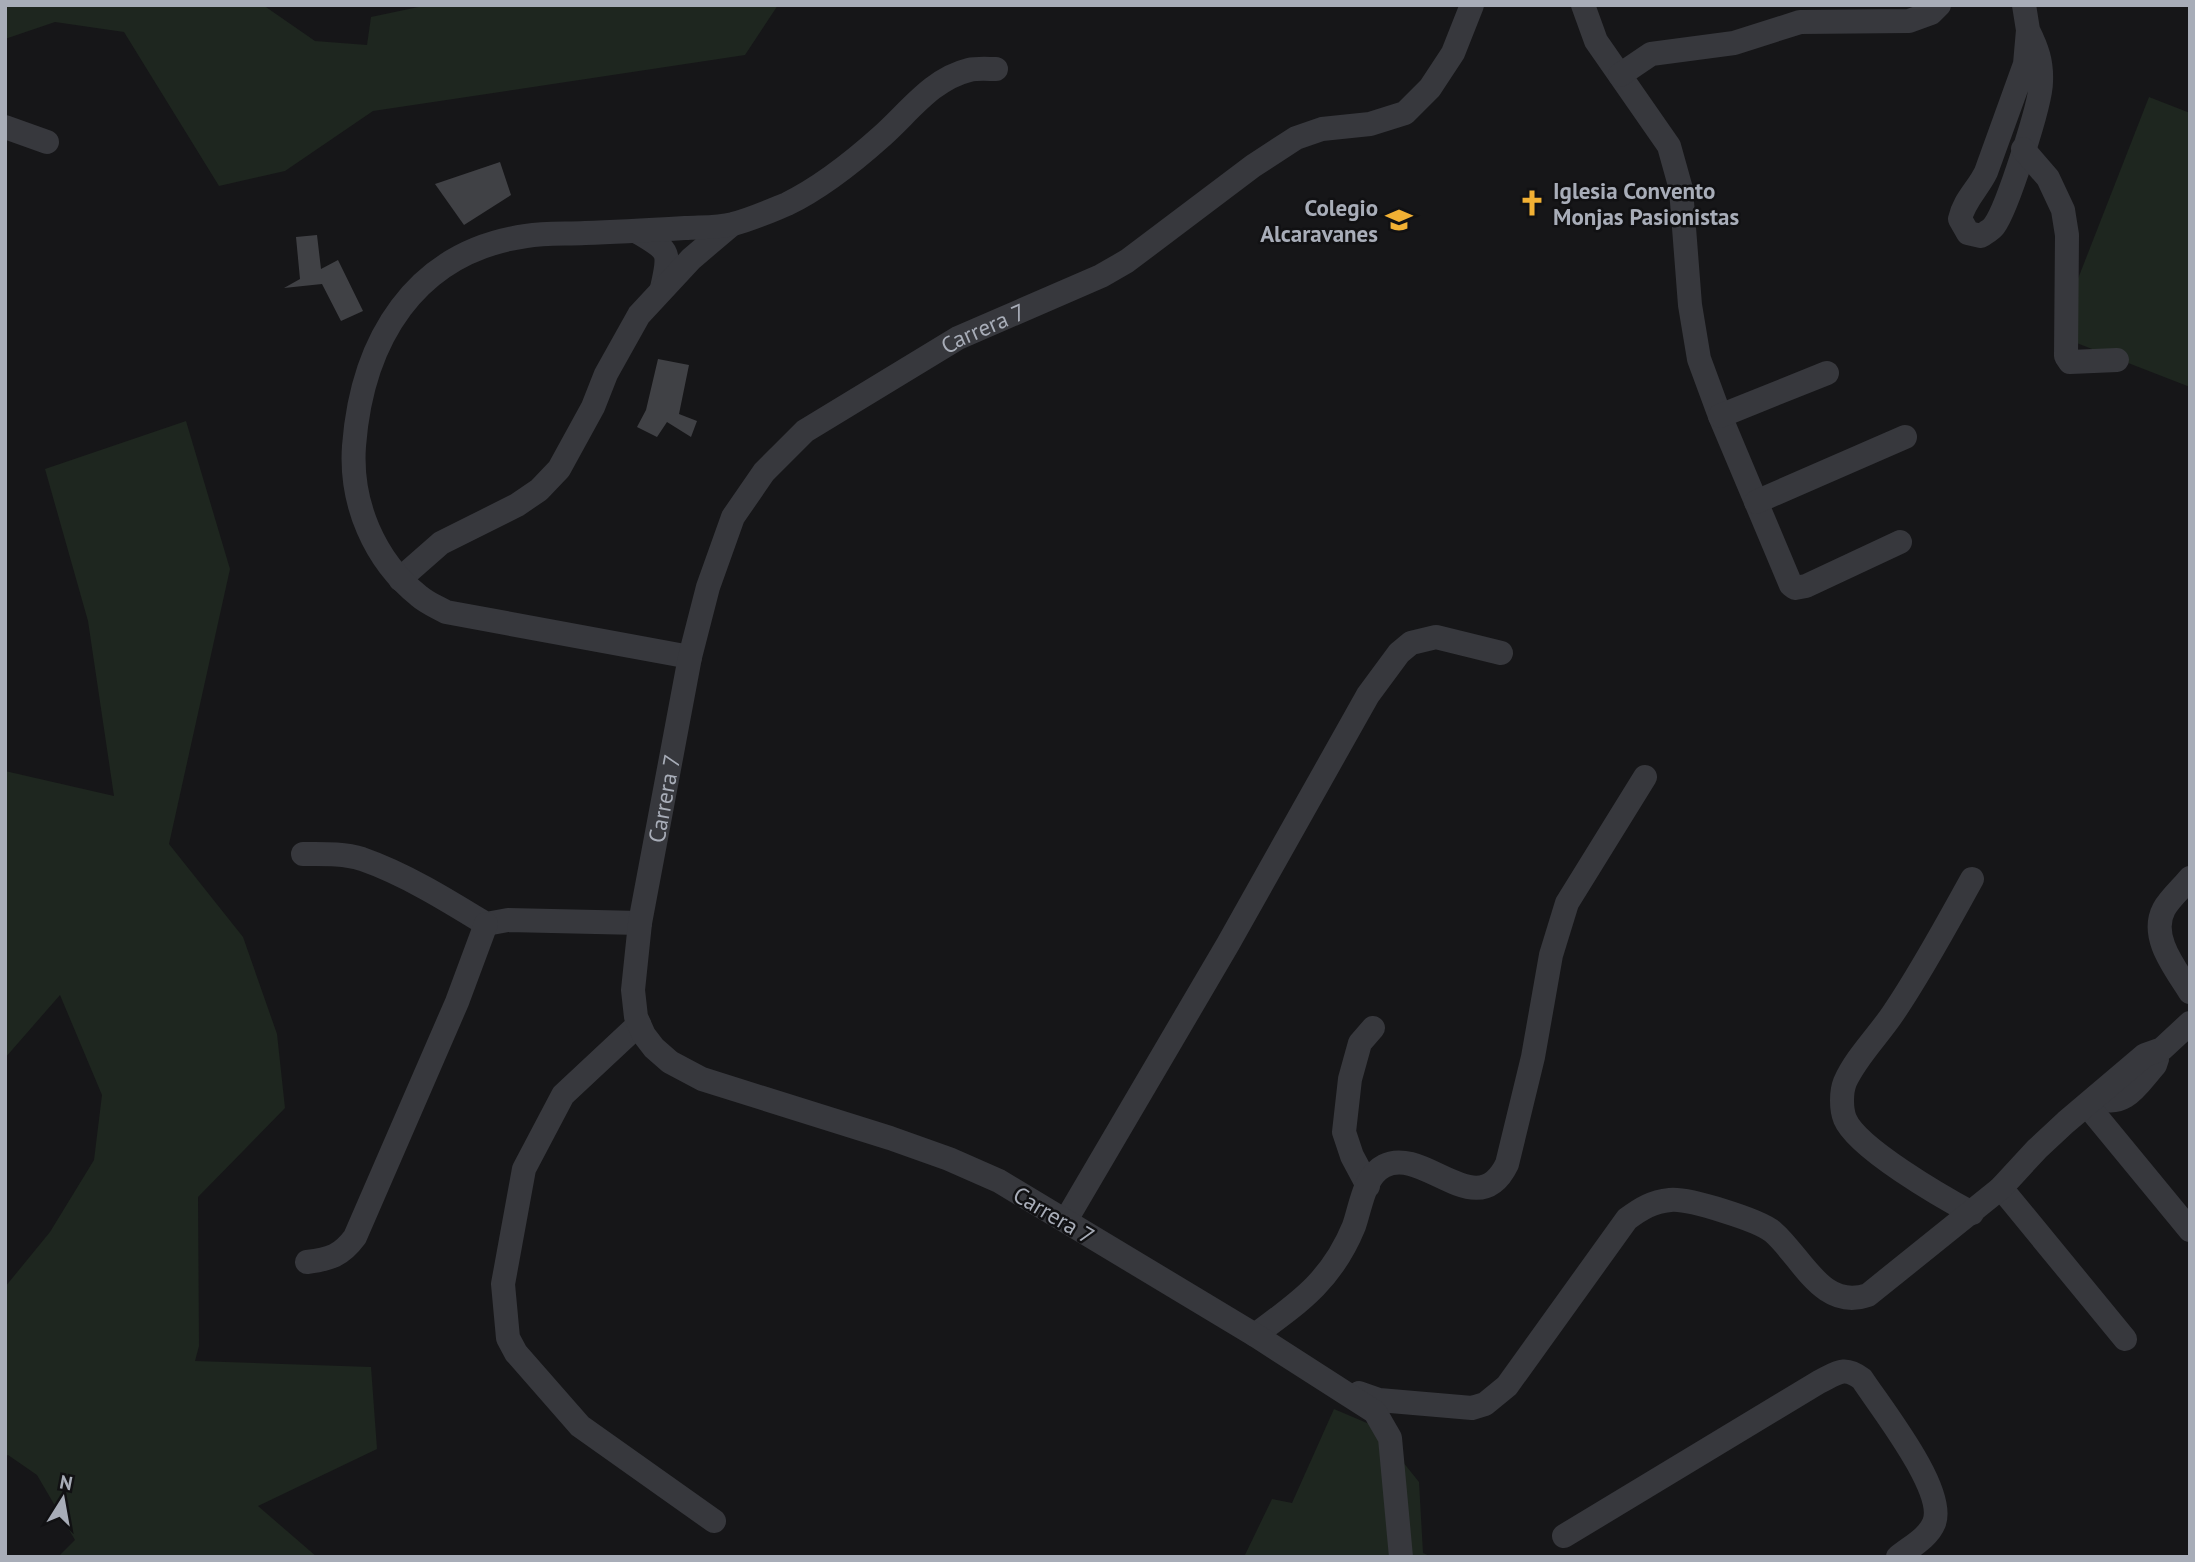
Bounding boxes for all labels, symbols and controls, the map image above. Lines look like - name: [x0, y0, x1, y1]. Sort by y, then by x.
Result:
- place label: Iglesia Convento Monjas Pasionistas: [1553, 176, 1739, 231]
- church icon: Iglesia Convento Monjas Pasionistas: [1517, 188, 1547, 218]
- place label: Colegio Alcaravanes: [1260, 193, 1378, 248]
- school or university icon: Colegio Alcaravanes: [1384, 205, 1414, 235]
- street label: Carrera 7: [935, 296, 1029, 360]
- street label: Carrera 7: [641, 752, 686, 845]
- street label: Carrera 7: [1008, 1180, 1100, 1250]
- north arrow: [28, 1464, 98, 1534]
- text: N: [58, 1469, 75, 1495]

